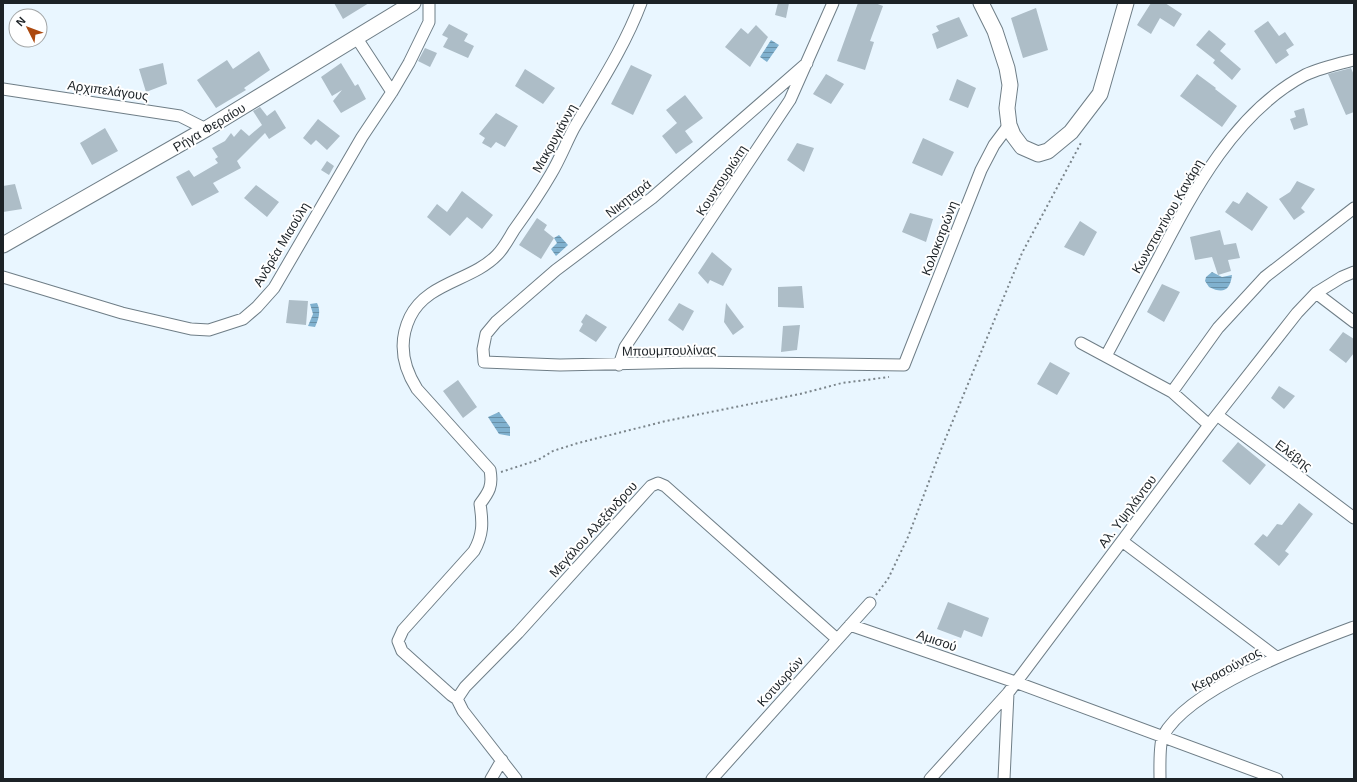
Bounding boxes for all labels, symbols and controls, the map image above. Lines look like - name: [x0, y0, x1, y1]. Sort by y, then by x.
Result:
- north arrow: [8, 8, 48, 48]
- text: N: [13, 14, 28, 28]
- street label: Αρχιπελάγους: [67, 77, 149, 104]
- street label: Ρήγα Φεραίου: [170, 100, 248, 155]
- street label: Μακρυγιάννη: [529, 101, 580, 175]
- street label: Κουντουριώτη: [693, 142, 750, 218]
- street label: Κωνσταντίνου Κανάρη: [1129, 157, 1206, 276]
- street label: Νικηταρά: [603, 176, 654, 221]
- street label: Ανδρέα Μιαούλη: [250, 199, 313, 289]
- street label: Κολοκοτρώνη: [918, 199, 961, 278]
- street label: Μπουμπουλίνας: [622, 342, 716, 359]
- street label: Ελέβης: [1272, 437, 1315, 474]
- street label: Αλ. Υψηλάντου: [1095, 472, 1160, 551]
- street label: Μεγάλου Αλεξάνδρου: [546, 478, 640, 580]
- street label: Αμισού: [915, 627, 959, 654]
- street label: Κερασούντος: [1189, 644, 1263, 695]
- street label: Κοτυωρών: [754, 653, 807, 709]

